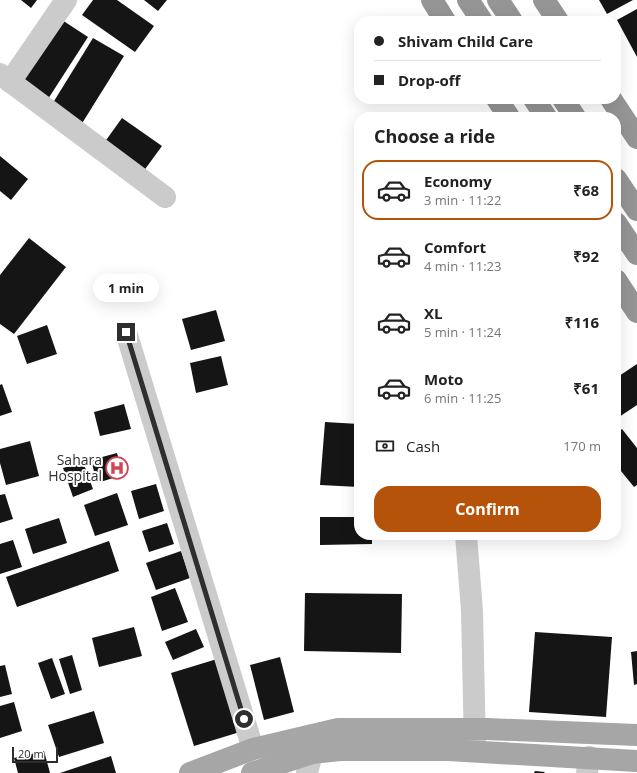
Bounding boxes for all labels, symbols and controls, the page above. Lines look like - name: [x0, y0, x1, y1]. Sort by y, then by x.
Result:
- text: Shivam Child Care: [398, 31, 533, 51]
- text: Drop-off: [398, 70, 460, 90]
- text: Choose a ride: [374, 124, 495, 148]
- text: Economy: [424, 171, 492, 191]
- icon: car: [376, 172, 412, 208]
- text: ₹68: [573, 180, 599, 200]
- text: 3 min · 11:22: [424, 191, 501, 209]
- text: Comfort: [424, 237, 486, 257]
- icon: car: [376, 238, 412, 274]
- text: ₹92: [573, 246, 599, 266]
- text: 4 min · 11:23: [424, 257, 501, 275]
- callout: 1 min: [93, 274, 159, 302]
- text: 1 min: [108, 279, 144, 297]
- text: XL: [424, 303, 442, 323]
- icon: car: [376, 304, 412, 340]
- text: ₹116: [565, 312, 599, 332]
- route end: [117, 323, 135, 341]
- text: 5 min · 11:24: [424, 323, 501, 341]
- text: Moto: [424, 369, 463, 389]
- icon: car: [376, 370, 412, 406]
- text: ₹61: [573, 378, 599, 398]
- text: 6 min · 11:25: [424, 389, 501, 407]
- icon: cash: [374, 435, 396, 457]
- text: Cash: [406, 436, 440, 456]
- text: 170 m: [563, 437, 601, 455]
- place label: Sahara Hospital: [48, 450, 102, 485]
- hospital icon: Sahara Hospital: [104, 455, 130, 481]
- button: Confirm: [374, 486, 601, 532]
- route start: [235, 710, 253, 728]
- scale bar: [12, 745, 58, 764]
- text: 20 m: [18, 746, 44, 761]

